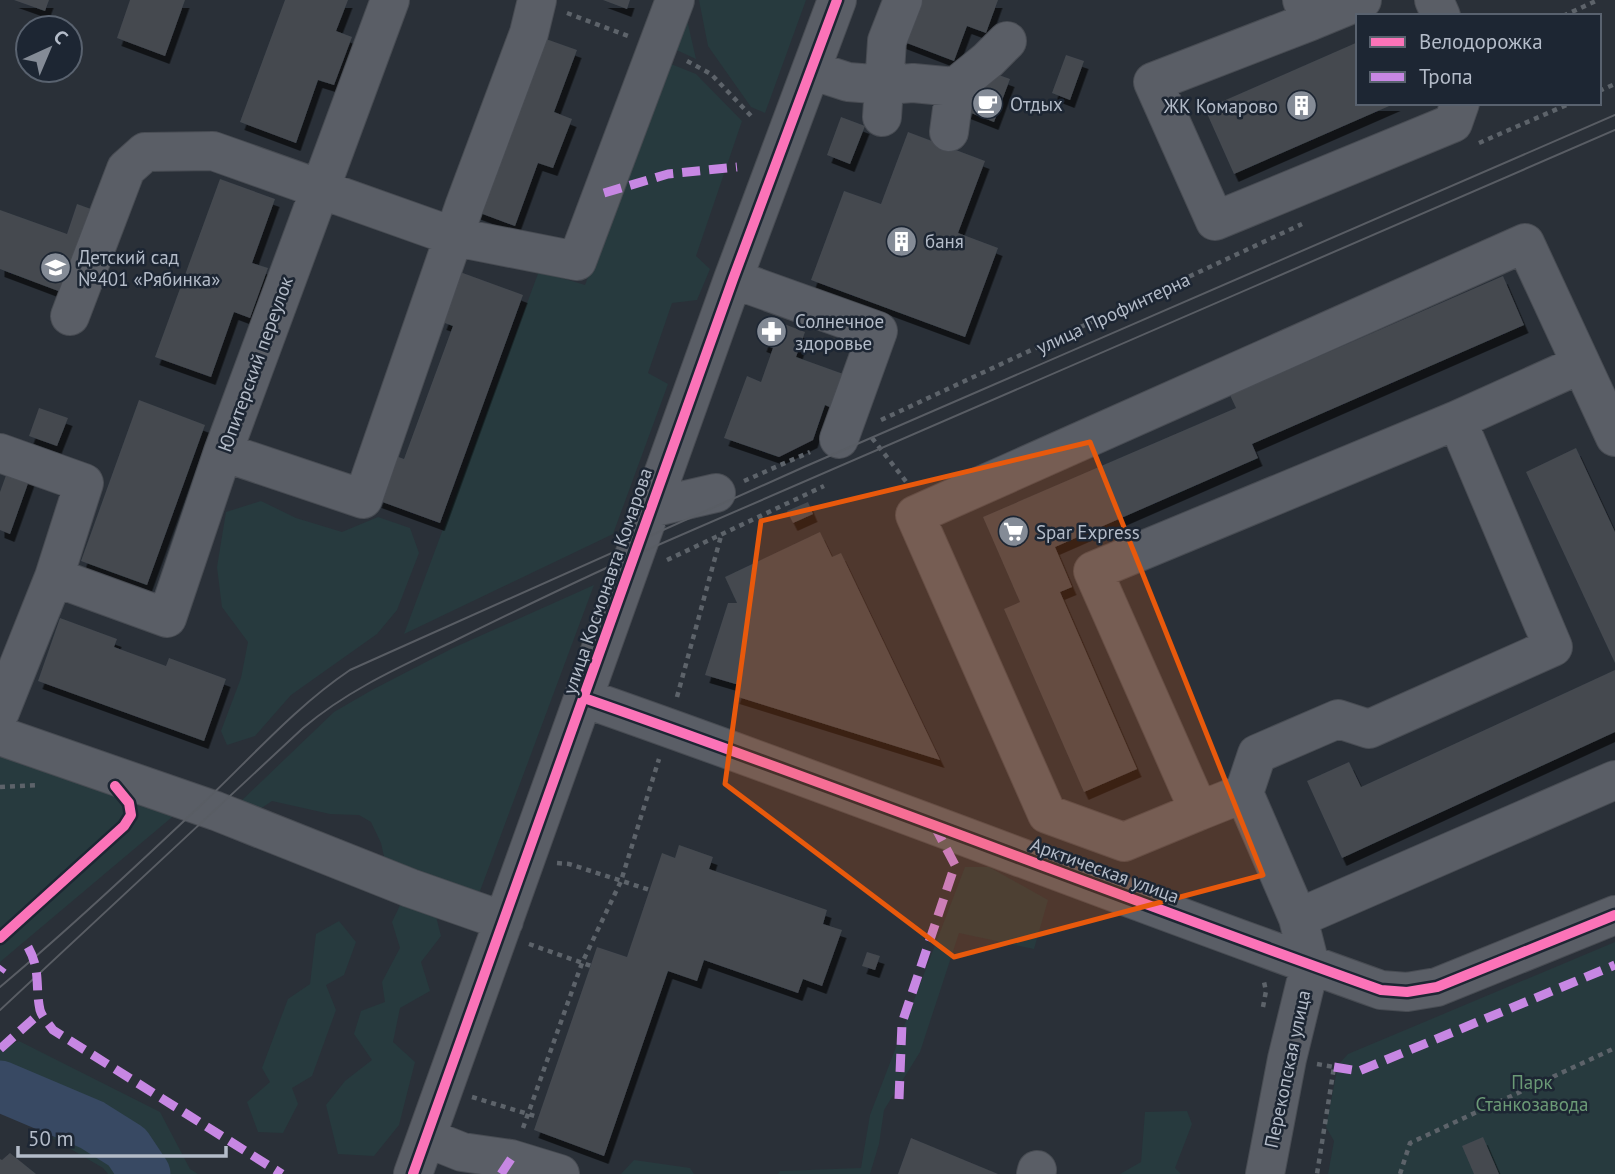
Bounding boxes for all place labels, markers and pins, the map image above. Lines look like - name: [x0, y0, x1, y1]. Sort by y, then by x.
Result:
- cafe icon: Отдых: [970, 87, 1004, 121]
- building icon: ЖК Комарово: [1284, 89, 1318, 123]
- place label: Отдых: [1010, 92, 1063, 116]
- place label: ЖК Комарово: [1163, 94, 1278, 118]
- building icon: баня: [885, 224, 919, 258]
- place label: баня: [925, 229, 964, 253]
- place label: Детский сад №401 «Рябинка»: [78, 245, 220, 291]
- school or university icon: Детский сад №401 «Рябинка»: [38, 251, 72, 285]
- place label: Солнечное здоровье: [795, 309, 884, 355]
- pharmacy icon: Солнечное здоровье: [755, 315, 789, 349]
- supermarket icon: Spar Express: [996, 515, 1030, 549]
- place label: Spar Express: [1036, 520, 1140, 544]

